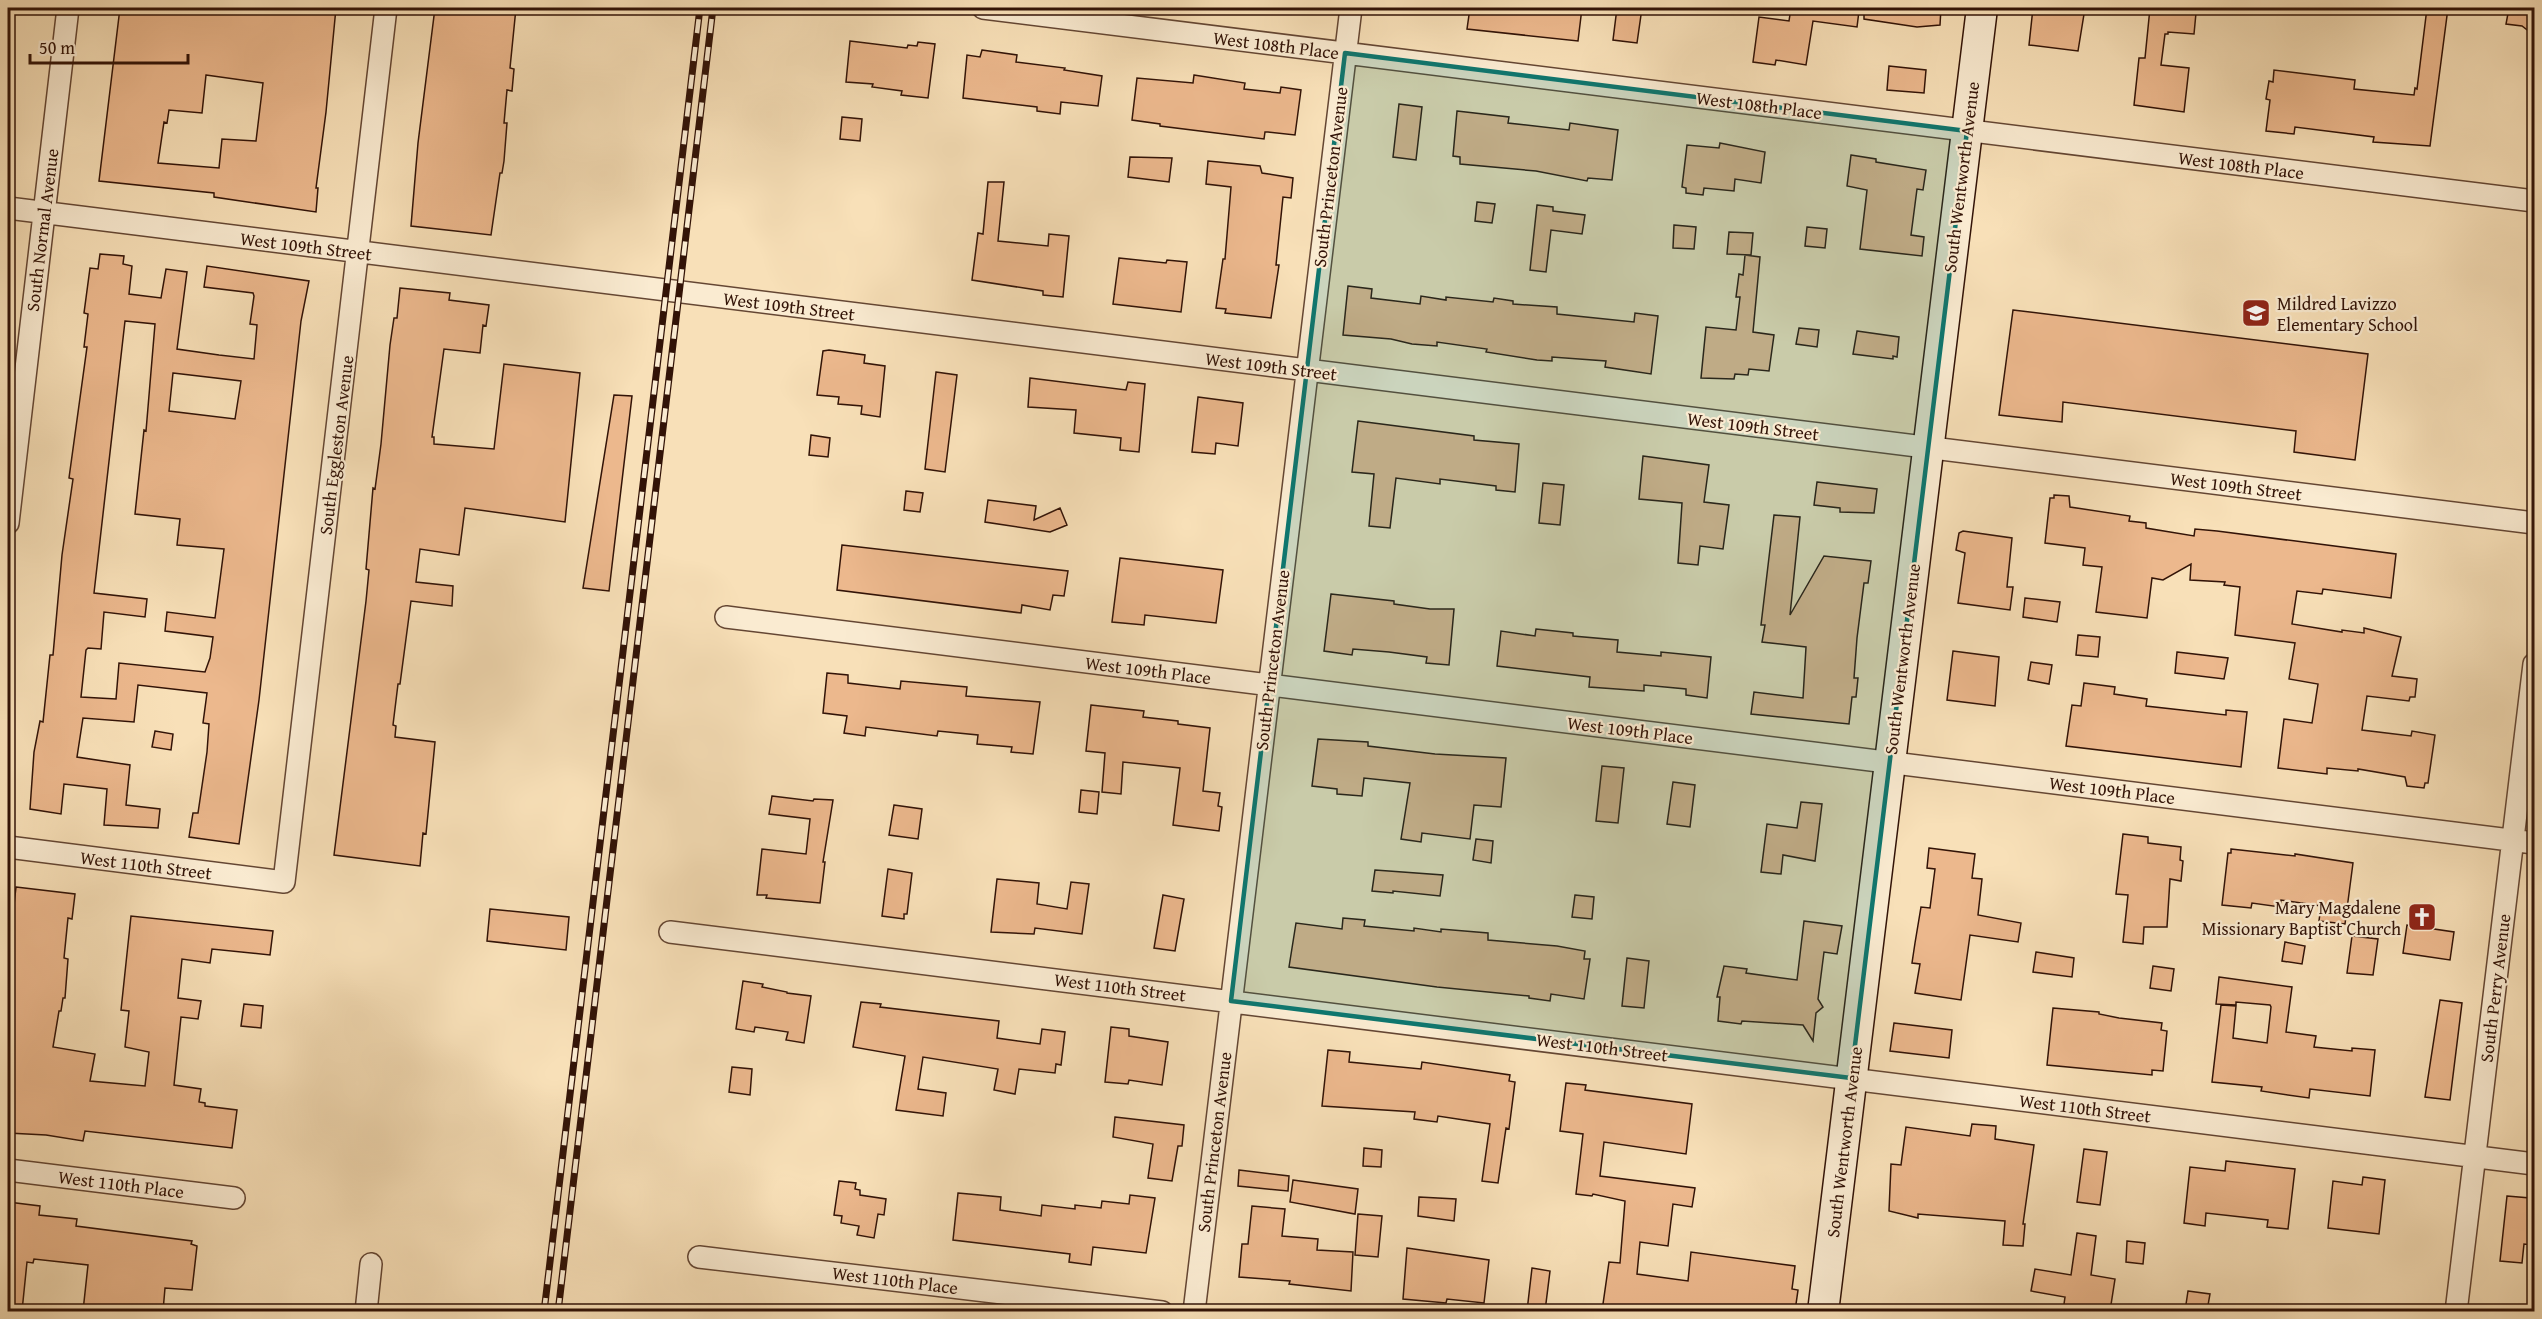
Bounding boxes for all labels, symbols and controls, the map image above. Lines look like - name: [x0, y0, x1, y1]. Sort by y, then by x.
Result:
- street label: West 108th Place: [1212, 24, 1340, 66]
- scale bar: [30, 27, 188, 65]
- text: 50 m: [39, 34, 75, 61]
- street label: South Wentworth Avenue: [1936, 80, 1986, 274]
- street label: West 108th Place: [1695, 84, 1823, 126]
- street label: South Princeton Avenue: [1306, 85, 1354, 269]
- street label: West 108th Place: [2177, 144, 2305, 186]
- street label: South Normal Avenue: [19, 147, 65, 313]
- street label: West 109th Street: [239, 225, 374, 268]
- street label: West 109th Street: [722, 285, 857, 328]
- place label: Mildred Lavizzo Elementary School: [2277, 290, 2418, 338]
- school or university icon: Mildred Lavizzo Elementary School: [2240, 297, 2272, 329]
- street label: West 109th Street: [1204, 345, 1339, 388]
- street label: South Eggleston Avenue: [312, 354, 360, 536]
- street label: West 109th Street: [1686, 405, 1821, 448]
- street label: West 109th Street: [2169, 465, 2304, 508]
- street label: South Wentworth Avenue: [1877, 562, 1927, 756]
- street label: South Princeton Avenue: [1248, 568, 1296, 752]
- street label: West 109th Place: [1084, 649, 1212, 691]
- street label: West 109th Place: [1566, 709, 1694, 751]
- street label: West 109th Place: [2048, 769, 2176, 811]
- street label: West 110th Street: [79, 844, 214, 887]
- place label: Mary Magdalene Missionary Baptist Church: [2202, 894, 2401, 942]
- church icon: Mary Magdalene Missionary Baptist Church: [2406, 901, 2438, 933]
- street label: South Perry Avenue: [2473, 912, 2517, 1064]
- street label: West 110th Street: [1053, 966, 1188, 1009]
- street label: West 110th Street: [1535, 1026, 1670, 1069]
- street label: South Wentworth Avenue: [1819, 1045, 1869, 1239]
- street label: South Princeton Avenue: [1190, 1050, 1238, 1234]
- street label: West 110th Street: [2018, 1087, 2153, 1130]
- street label: West 110th Place: [57, 1163, 185, 1205]
- street label: West 110th Place: [831, 1259, 959, 1301]

